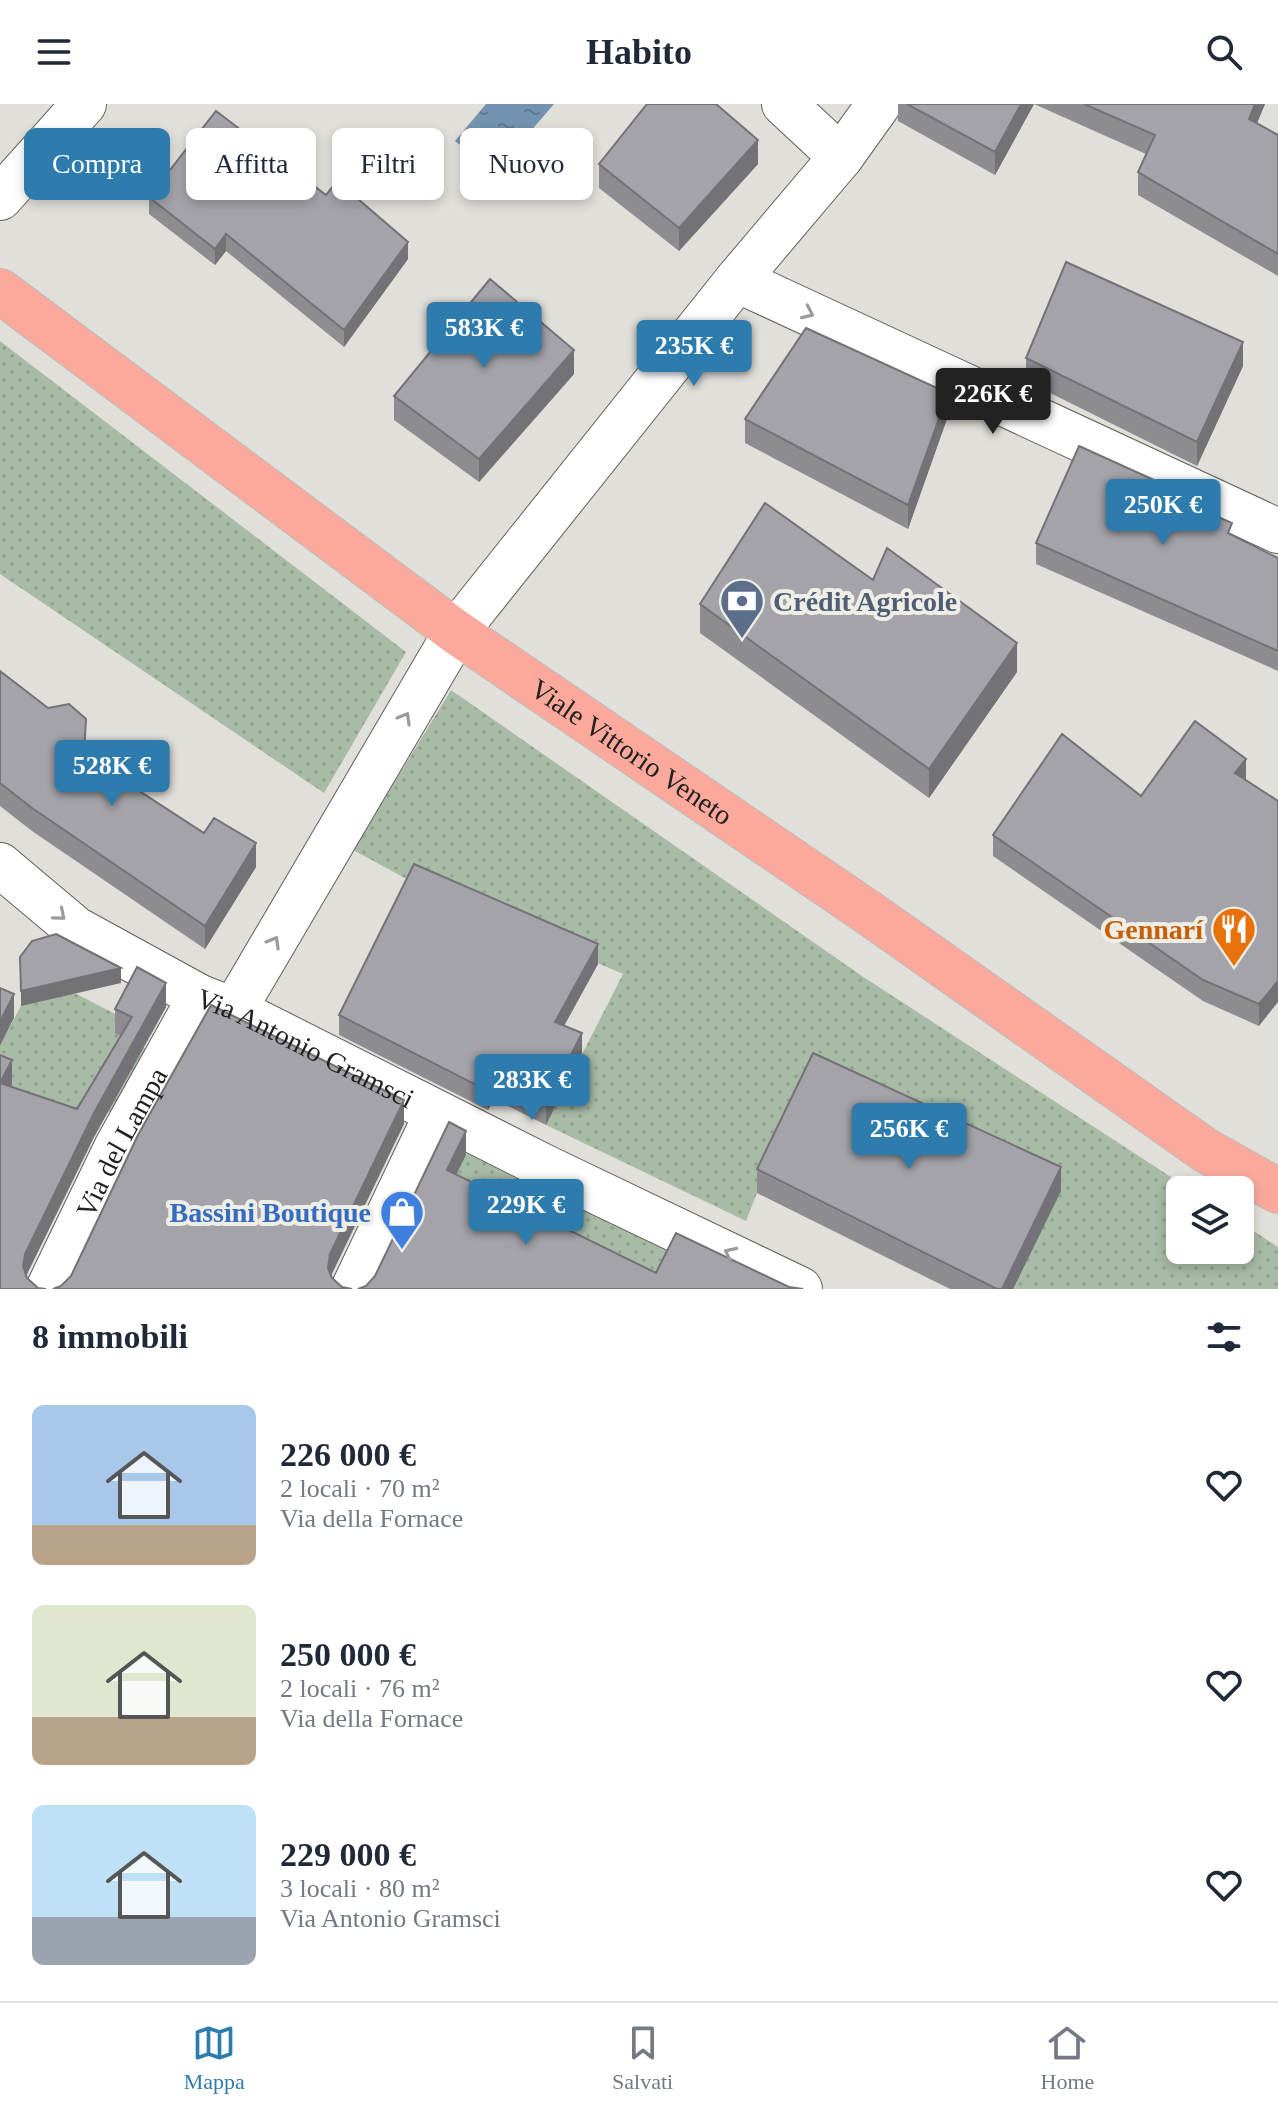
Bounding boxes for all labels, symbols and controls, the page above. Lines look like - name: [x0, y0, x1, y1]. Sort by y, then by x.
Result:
- icon: menu: [32, 30, 76, 74]
- icon: search: [1202, 30, 1246, 74]
- text: Habito: [586, 32, 692, 72]
- chip: Compra: [24, 128, 170, 200]
- chip: Affitta: [186, 128, 316, 200]
- chip: Filtri: [332, 128, 444, 200]
- chip: Nuovo: [460, 128, 593, 200]
- pin: 583K €: [419, 302, 549, 370]
- one-way arrow: [800, 303, 814, 319]
- text: 583K €: [445, 313, 523, 342]
- pin: 235K €: [629, 320, 759, 388]
- text: 235K €: [655, 331, 733, 360]
- pin: 226K €: [928, 368, 1058, 436]
- text: 226K €: [954, 379, 1032, 408]
- pin: 250K €: [1098, 479, 1228, 547]
- text: 250K €: [1124, 490, 1202, 519]
- bank icon: Crédit Agricole: [718, 577, 766, 640]
- place label: Crédit Agricole: [773, 586, 957, 617]
- street label: Viale Vittorio Veneto: [525, 672, 738, 831]
- one-way arrow: [395, 712, 411, 727]
- pin: 528K €: [47, 740, 177, 808]
- text: 528K €: [73, 751, 151, 780]
- one-way arrow: [51, 905, 65, 920]
- restaurant icon: Gennarí: [1210, 905, 1258, 968]
- place label: Gennarí: [1103, 914, 1204, 945]
- one-way arrow: [264, 937, 280, 951]
- street label: Via Antonio Gramsci: [193, 982, 420, 1114]
- pin: 283K €: [467, 1054, 597, 1122]
- street label: Via del Lampa: [69, 1061, 173, 1222]
- text: 283K €: [493, 1065, 571, 1094]
- pin: 256K €: [844, 1103, 974, 1171]
- text: 256K €: [870, 1114, 948, 1143]
- map controls: [1166, 1176, 1254, 1264]
- button: layers: [1166, 1176, 1254, 1264]
- pin: 229K €: [461, 1179, 591, 1247]
- shop icon: Bassini Boutique: [378, 1188, 426, 1251]
- text: 229K €: [487, 1190, 565, 1219]
- place label: Bassini Boutique: [169, 1197, 371, 1228]
- one-way arrow: [724, 1247, 739, 1263]
- icon: filters: [1202, 1315, 1246, 1359]
- text: 8 immobili: [32, 1318, 188, 1355]
- text: 226 000 €: [280, 1436, 416, 1473]
- icon: home: [96, 1437, 192, 1533]
- icon: heart: [1202, 1463, 1246, 1507]
- text: 2 locali · 70 m²: [280, 1474, 439, 1503]
- text: Via della Fornace: [280, 1504, 463, 1533]
- text: 250 000 €: [280, 1636, 416, 1673]
- icon: home: [96, 1637, 192, 1733]
- icon: heart: [1202, 1663, 1246, 1707]
- text: 2 locali · 76 m²: [280, 1674, 439, 1703]
- text: Via della Fornace: [280, 1704, 463, 1733]
- text: 229 000 €: [280, 1836, 416, 1873]
- icon: home: [96, 1837, 192, 1933]
- icon: heart: [1202, 1863, 1246, 1907]
- text: 3 locali · 80 m²: [280, 1874, 439, 1903]
- text: Via Antonio Gramsci: [280, 1904, 501, 1933]
- tab: Mappa: [184, 2021, 245, 2095]
- tab: Salvati: [612, 2021, 673, 2095]
- tab: Home: [1041, 2021, 1094, 2095]

